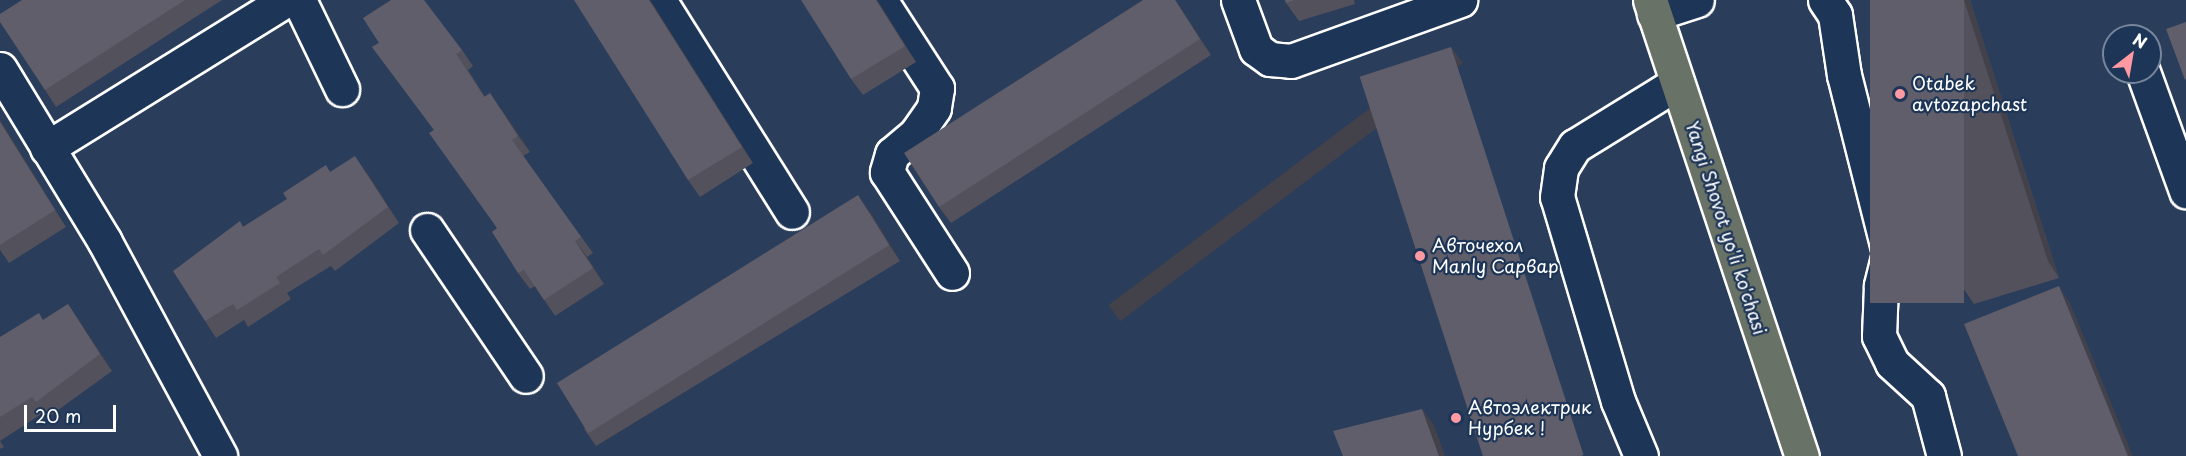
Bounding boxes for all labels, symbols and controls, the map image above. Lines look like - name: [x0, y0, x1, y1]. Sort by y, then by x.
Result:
- north arrow: [2102, 24, 2162, 84]
- text: N: [2129, 27, 2152, 54]
- place label: Otabek avtozapchast: [1912, 73, 2027, 116]
- marker: Otabek avtozapchast: [1893, 87, 1907, 101]
- street label: Yangi Shovot yo'li ko'chasi: [1681, 118, 1771, 338]
- place label: Авточехол Manly Сарвар: [1432, 235, 1559, 278]
- marker: Авточехол Manly Сарвар: [1413, 249, 1427, 263]
- scale bar: [27, 393, 118, 431]
- place label: Автоэлектрик Нурбек !: [1468, 397, 1592, 440]
- text: 20 m: [35, 402, 81, 429]
- marker: Автоэлектрик Нурбек !: [1449, 411, 1463, 425]

